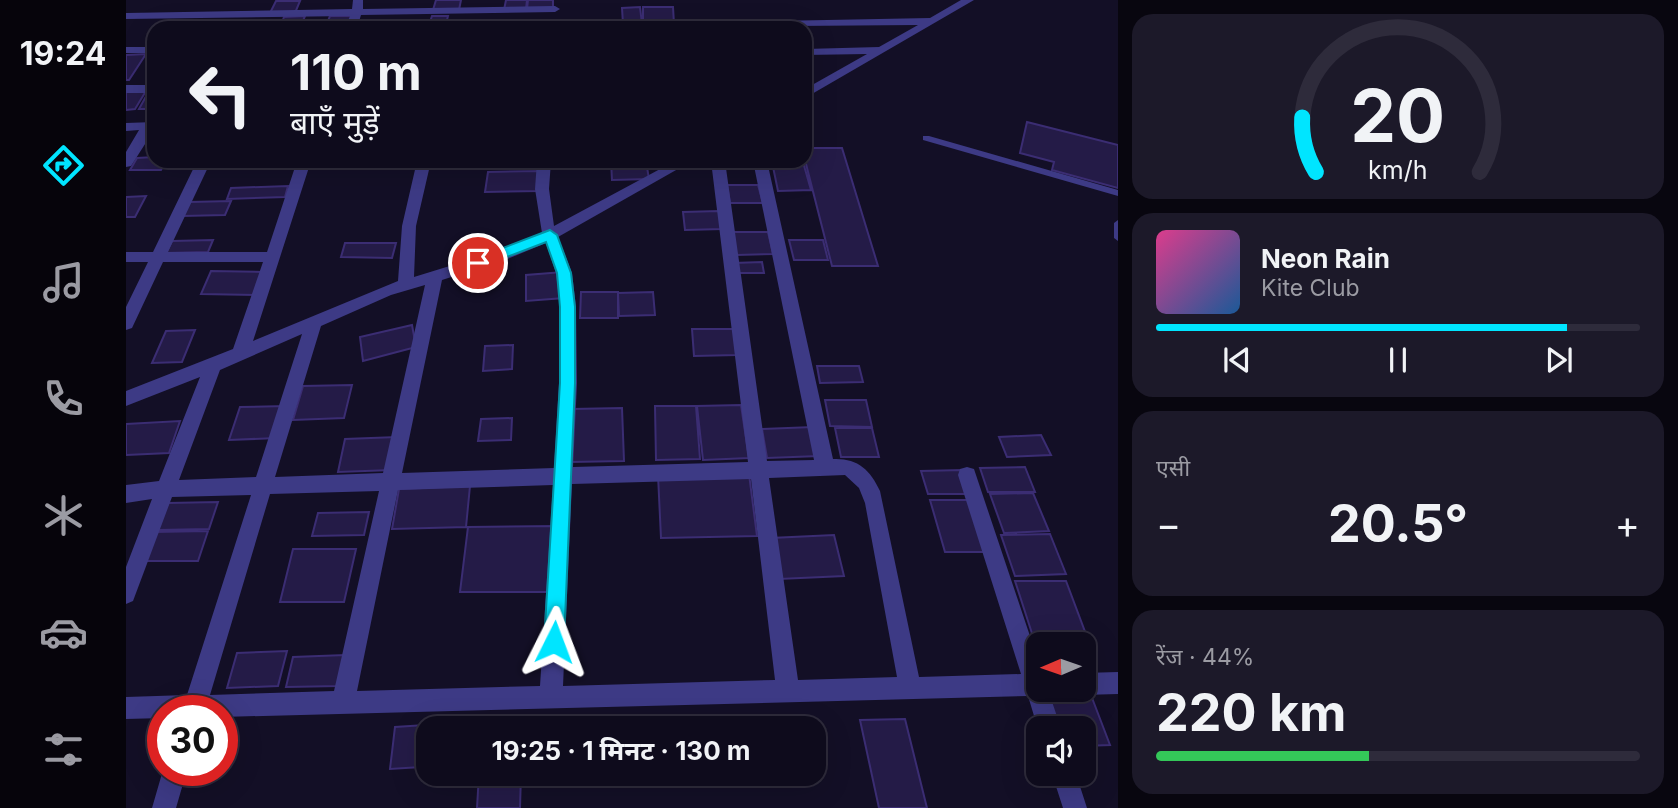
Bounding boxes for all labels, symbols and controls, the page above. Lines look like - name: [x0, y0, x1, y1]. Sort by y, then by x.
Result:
- text: 19:24: [20, 34, 106, 73]
- text: 110 m: [290, 43, 422, 102]
- icon: left: [175, 49, 266, 140]
- text: 20: [1351, 72, 1445, 161]
- text: बाएँ मुड़ें: [290, 103, 380, 142]
- icon: directions: [39, 141, 88, 190]
- text: km/h: [1368, 155, 1428, 185]
- pin: [448, 233, 508, 293]
- text: Neon Rain: [1261, 243, 1390, 274]
- icon: arrive: [459, 244, 497, 282]
- icon: music: [39, 258, 88, 307]
- text: Kite Club: [1261, 274, 1360, 302]
- icon: previous: [1218, 341, 1256, 379]
- icon: pause: [1379, 341, 1417, 379]
- icon: next: [1540, 341, 1578, 379]
- icon: phone: [39, 374, 88, 423]
- text: एसी: [1156, 454, 1190, 482]
- icon: climate: [39, 491, 88, 540]
- text: 20.5°: [1328, 492, 1468, 555]
- text: −: [1156, 501, 1181, 547]
- text: +: [1615, 501, 1640, 547]
- position arrow: [517, 605, 591, 679]
- icon: car: [39, 608, 88, 657]
- north arrow: [1026, 632, 1096, 702]
- map controls: [1026, 632, 1096, 786]
- text: रेंज · 44%: [1156, 643, 1254, 671]
- text: 220 km: [1156, 681, 1347, 744]
- speed limit sign: 30: [147, 695, 238, 786]
- button: sound: [1026, 716, 1096, 786]
- icon: filters: [39, 725, 88, 774]
- text: 19:25 · 1 मिनट · 130 m: [491, 735, 751, 766]

